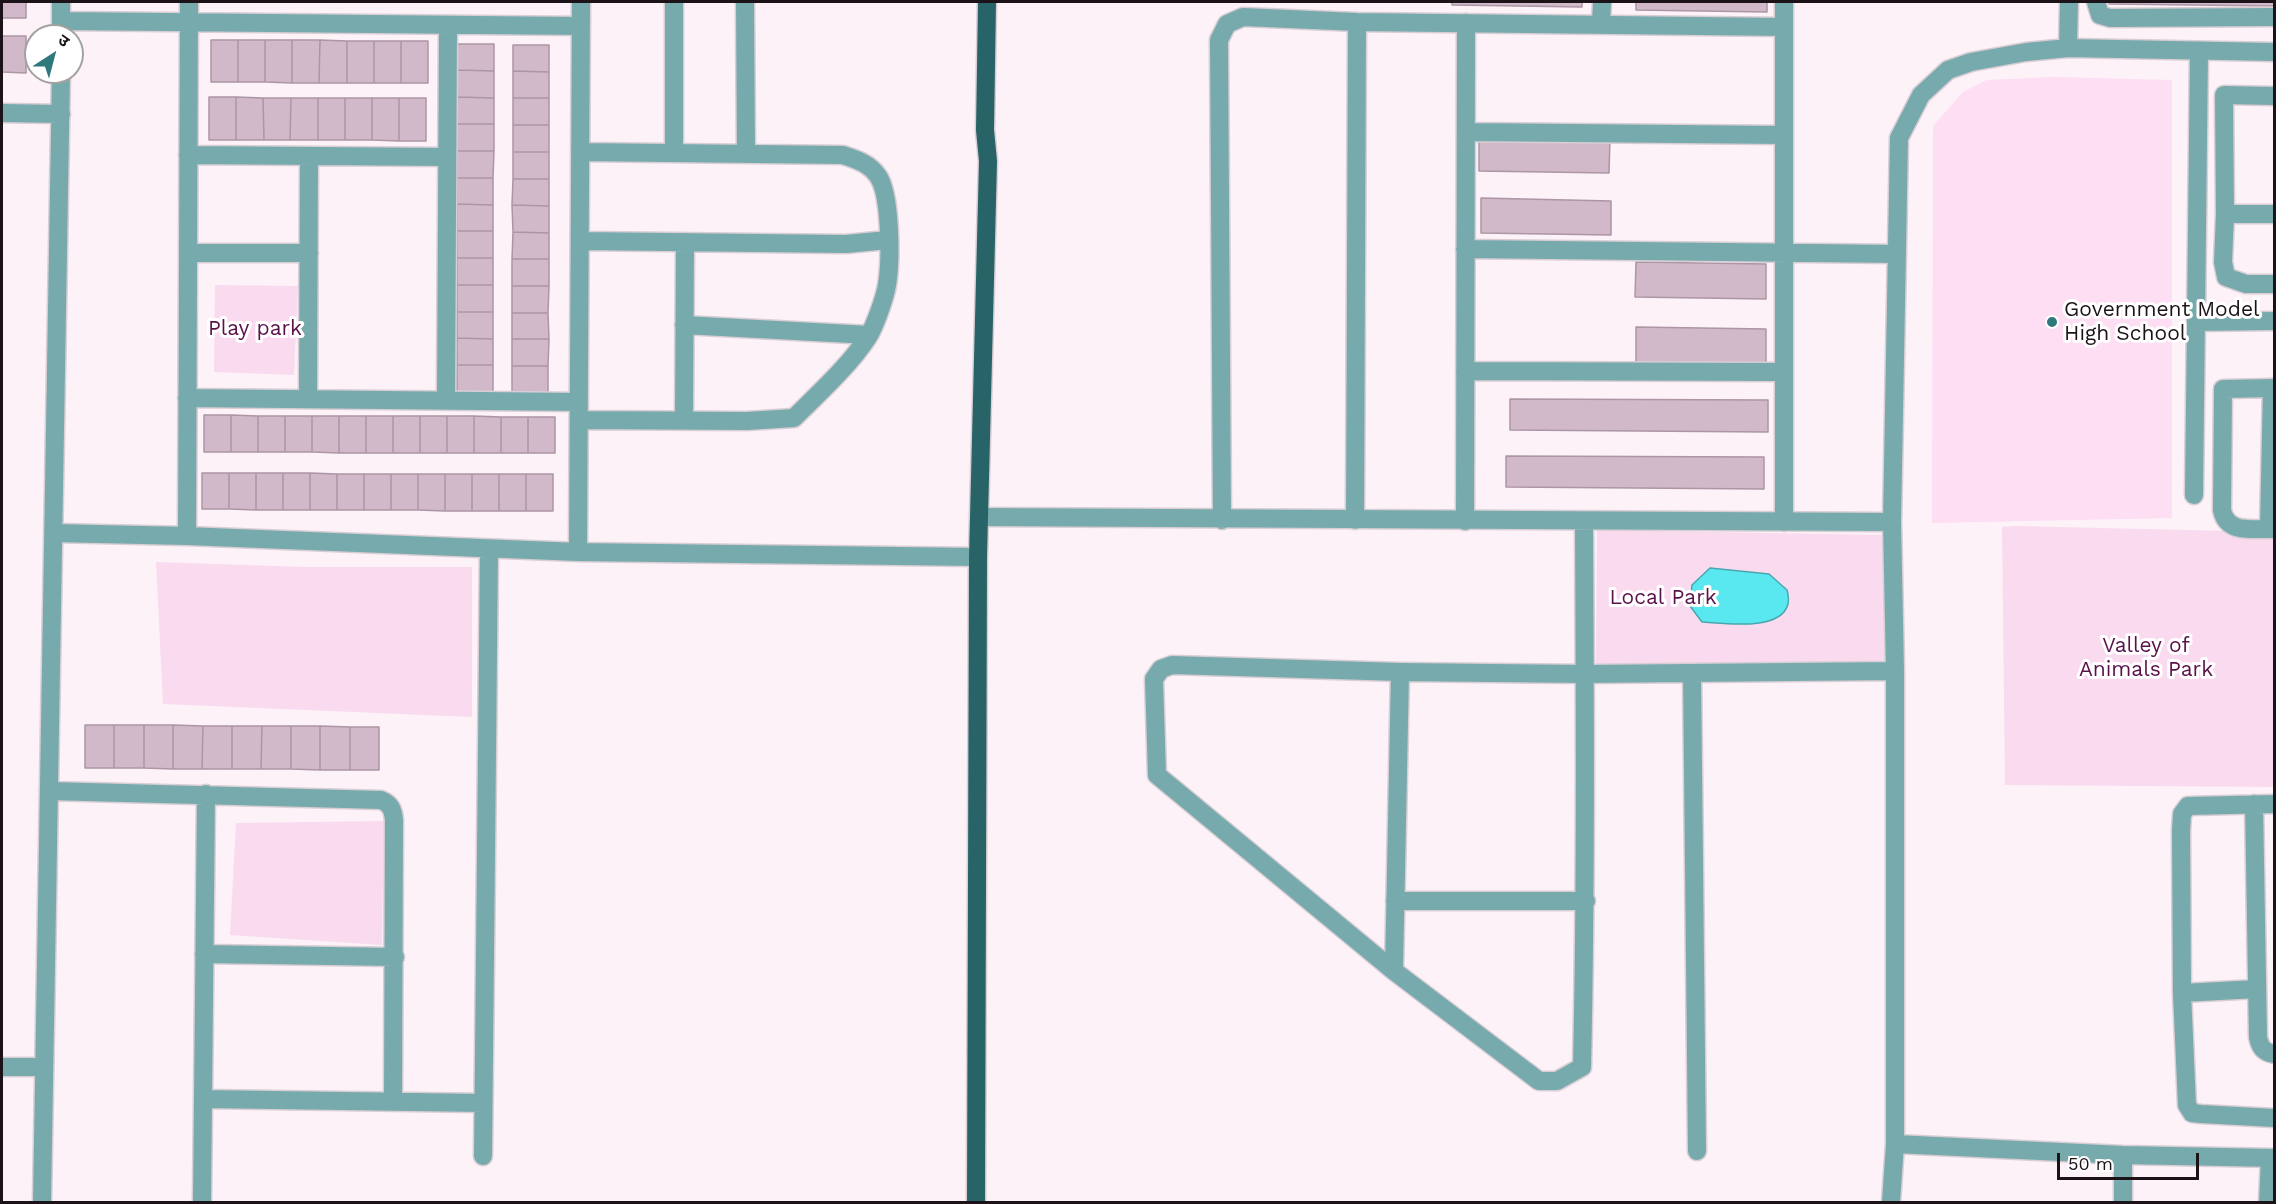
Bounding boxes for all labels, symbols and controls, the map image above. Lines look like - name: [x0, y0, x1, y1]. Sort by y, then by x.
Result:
- north arrow: [24, 24, 84, 84]
- text: उ: [54, 30, 73, 51]
- place label: Government Model High School: [2064, 297, 2259, 347]
- marker: Government Model High School: [2045, 315, 2059, 329]
- park label: Play park: [208, 316, 302, 342]
- park label: Local Park: [1609, 585, 1717, 611]
- park label: Valley of Animals Park: [2079, 633, 2213, 683]
- scale bar: [2060, 1141, 2202, 1179]
- text: 50 m: [2068, 1153, 2113, 1174]

